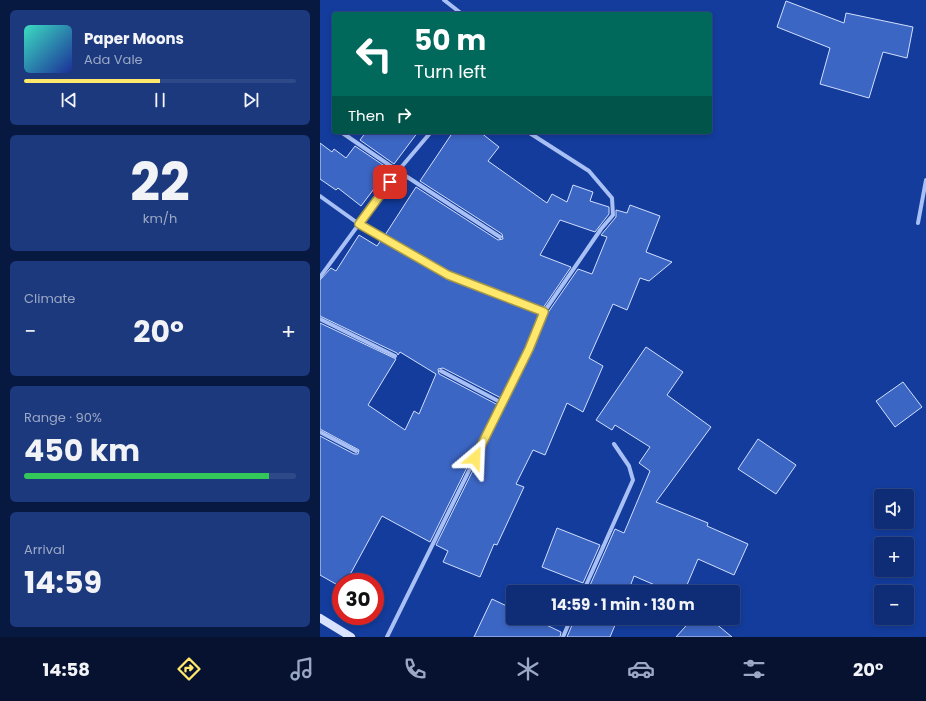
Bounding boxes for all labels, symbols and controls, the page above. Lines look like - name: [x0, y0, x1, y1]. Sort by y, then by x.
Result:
- text: 50 m: [414, 21, 486, 60]
- text: Paper Moons: [84, 28, 184, 49]
- icon: left: [348, 28, 400, 80]
- text: Ada Vale: [84, 50, 143, 69]
- text: Turn left: [414, 59, 486, 84]
- icon: previous: [58, 89, 80, 111]
- icon: pause: [149, 89, 171, 111]
- icon: next: [240, 89, 262, 111]
- icon: right: [393, 104, 415, 126]
- text: Then: [348, 105, 385, 126]
- text: 22: [130, 146, 190, 219]
- pin: [373, 165, 407, 199]
- icon: arrive: [379, 171, 401, 193]
- text: km/h: [143, 209, 177, 228]
- text: Climate: [24, 289, 75, 308]
- text: 20°: [133, 310, 184, 353]
- text: −: [24, 316, 36, 347]
- text: +: [281, 316, 296, 347]
- text: Range · 90%: [24, 408, 102, 427]
- text: 450 km: [24, 429, 140, 472]
- position arrow: [454, 437, 496, 479]
- map controls: [874, 489, 914, 625]
- button: sound: [874, 489, 914, 529]
- button: +: [874, 537, 914, 577]
- text: Arrival: [24, 540, 65, 559]
- text: 14:59: [24, 561, 102, 604]
- speed limit sign: 30: [332, 573, 384, 625]
- button: −: [874, 585, 914, 625]
- text: 14:59 · 1 min · 130 m: [551, 594, 695, 615]
- icon: directions: [175, 655, 203, 683]
- icon: music: [288, 655, 316, 683]
- icon: phone: [401, 655, 429, 683]
- icon: climate: [514, 655, 542, 683]
- icon: car: [627, 655, 655, 683]
- icon: filters: [740, 655, 768, 683]
- text: 14:58: [43, 657, 90, 682]
- text: 20°: [853, 657, 883, 682]

